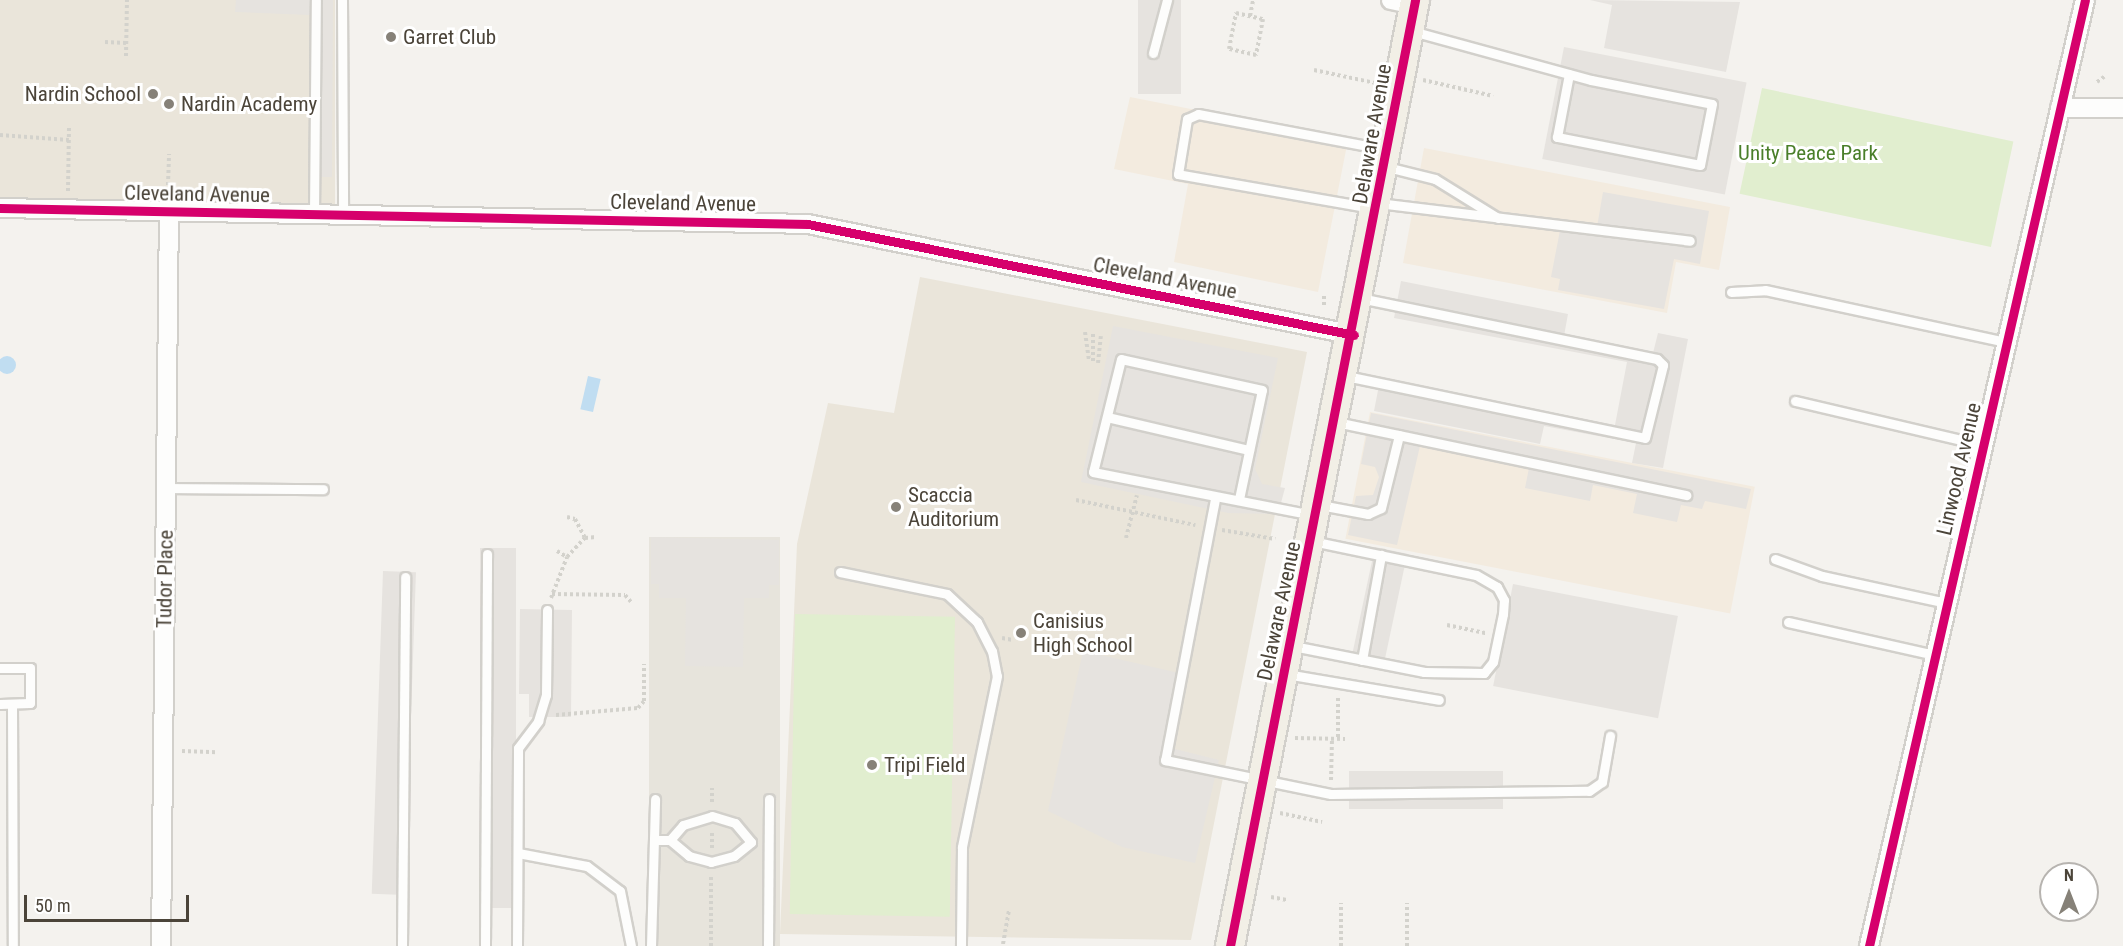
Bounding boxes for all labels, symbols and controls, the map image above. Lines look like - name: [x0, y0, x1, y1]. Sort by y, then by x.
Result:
- place label: Garret Club: [403, 24, 496, 50]
- marker: Garret Club: [384, 30, 398, 44]
- street label: Delaware Avenue: [1347, 62, 1397, 206]
- place label: Nardin School: [25, 81, 141, 107]
- marker: Nardin School: [146, 87, 160, 101]
- place label: Nardin Academy: [181, 91, 317, 117]
- marker: Nardin Academy: [162, 97, 176, 111]
- park label: Unity Peace Park: [1738, 140, 1878, 166]
- street label: Cleveland Avenue: [124, 180, 270, 208]
- street label: Cleveland Avenue: [610, 189, 756, 217]
- street label: Cleveland Avenue: [1091, 252, 1239, 304]
- street label: Linwood Avenue: [1931, 400, 1987, 538]
- place label: Scaccia Auditorium: [908, 482, 999, 532]
- marker: Scaccia Auditorium: [889, 500, 903, 514]
- street label: Tudor Place: [152, 530, 178, 628]
- street label: Delaware Avenue: [1252, 539, 1306, 683]
- place label: Canisius High School: [1033, 608, 1133, 658]
- marker: Canisius High School: [1014, 626, 1028, 640]
- place label: Tripi Field: [884, 752, 965, 778]
- marker: Tripi Field: [865, 758, 879, 772]
- north arrow: [2039, 862, 2099, 922]
- text: N: [2064, 866, 2074, 885]
- scale bar: [27, 883, 192, 921]
- text: 50 m: [35, 895, 70, 916]

